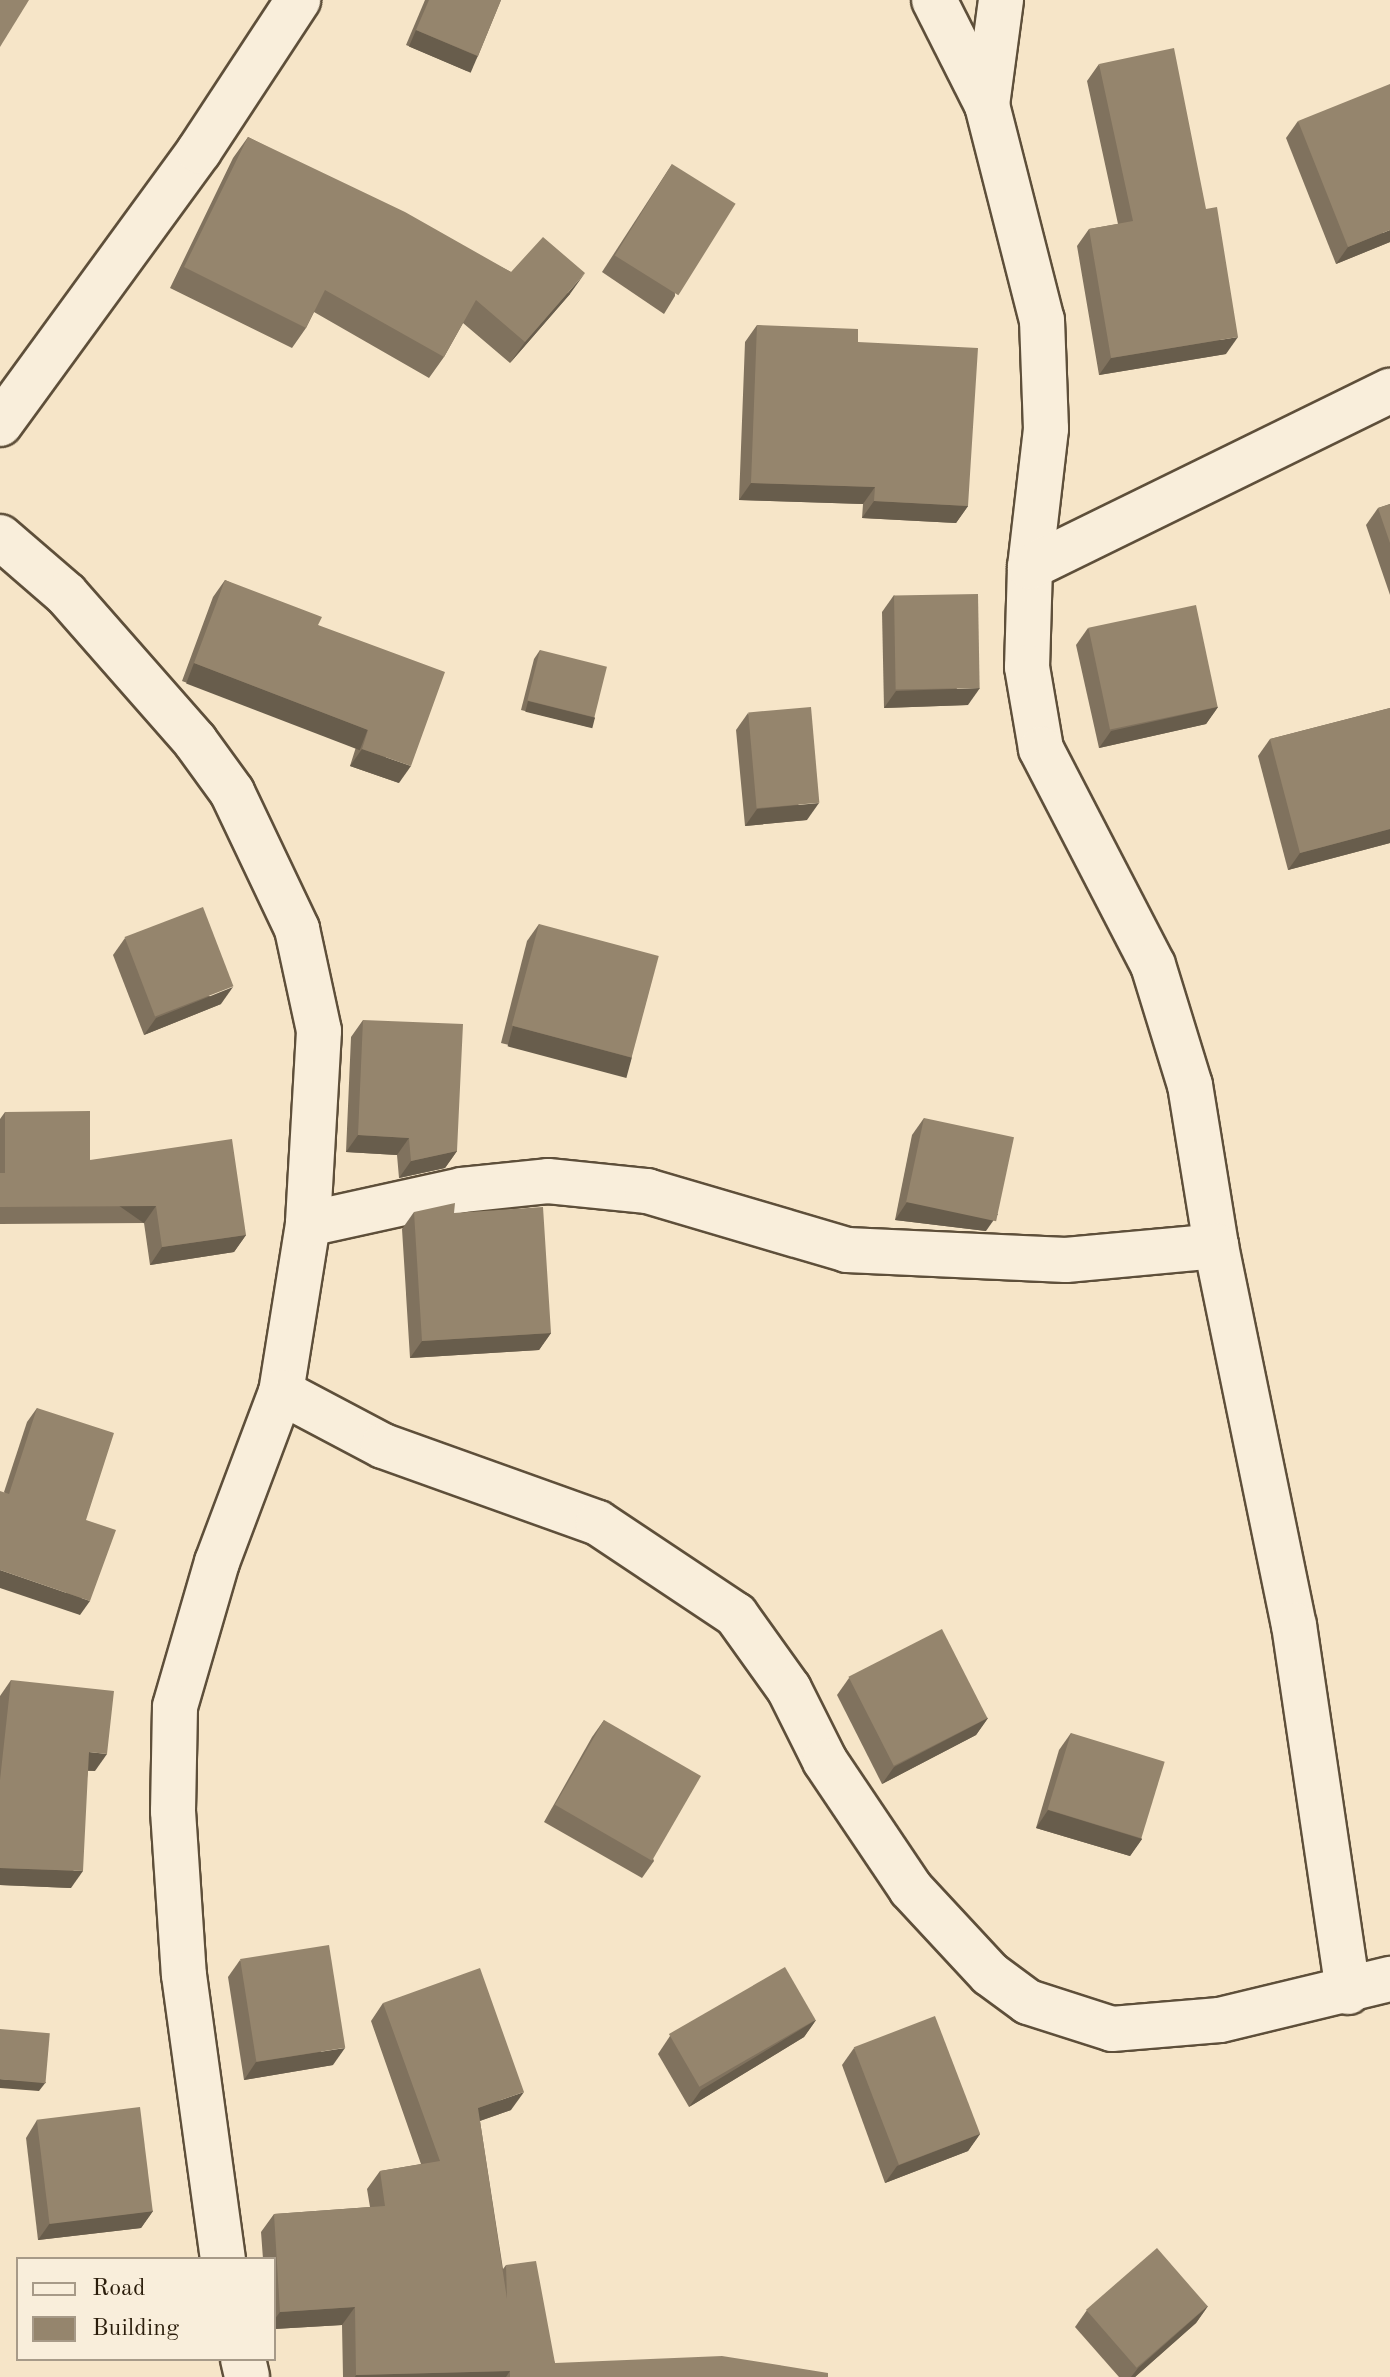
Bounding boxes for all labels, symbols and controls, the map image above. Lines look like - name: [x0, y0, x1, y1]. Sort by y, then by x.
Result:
- legend: [16, 2257, 276, 2361]
- text: Road: [92, 2277, 145, 2301]
- text: Building: [92, 2317, 179, 2341]

